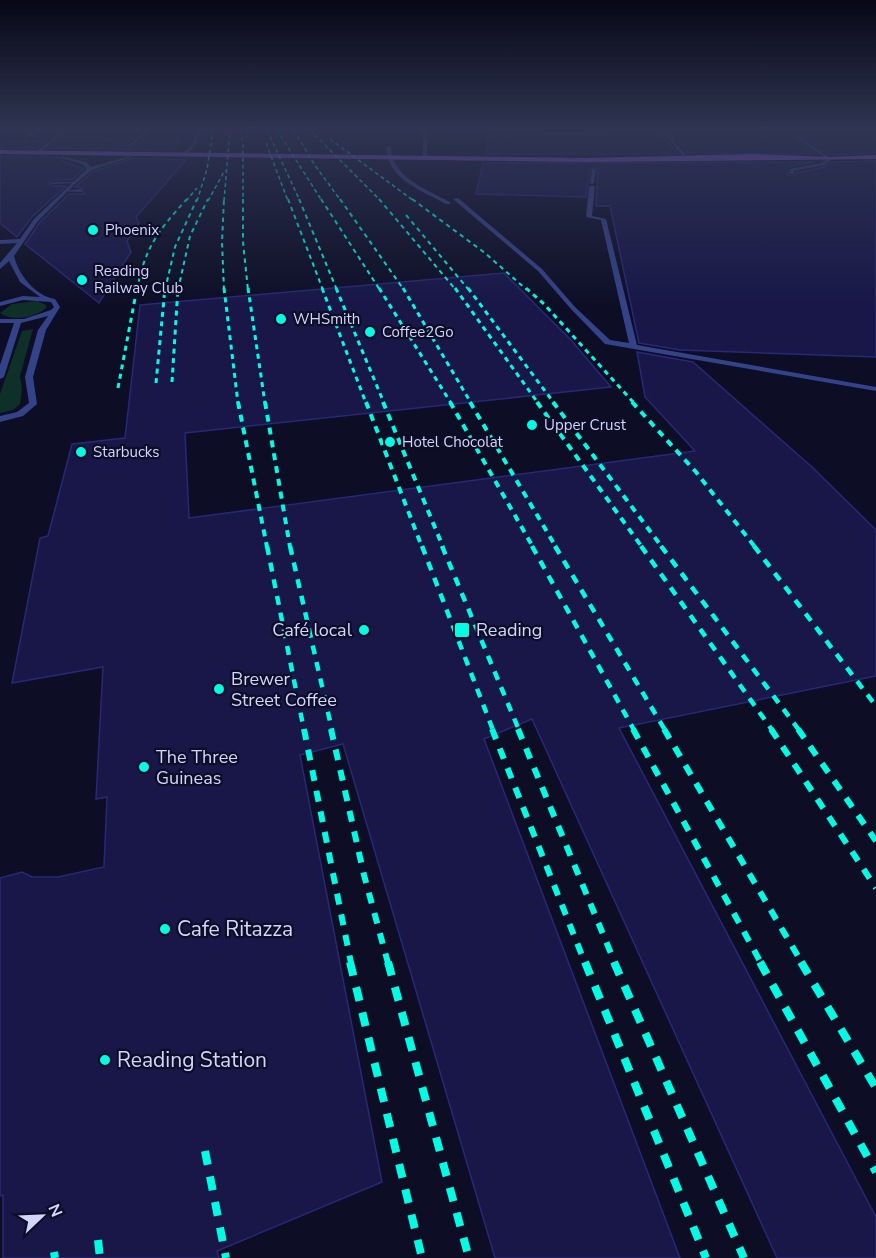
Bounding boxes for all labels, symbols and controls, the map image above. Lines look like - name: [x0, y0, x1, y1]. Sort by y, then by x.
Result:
- place label: Phoenix: [105, 220, 159, 240]
- marker: Phoenix: [86, 223, 100, 237]
- place label: Reading Railway Club: [94, 261, 184, 298]
- marker: Reading Railway Club: [75, 273, 89, 287]
- place label: WHSmith: [293, 309, 360, 329]
- marker: WHSmith: [274, 312, 288, 326]
- place label: Coffee2Go: [382, 322, 454, 342]
- marker: Coffee2Go: [363, 325, 377, 339]
- place label: Upper Crust: [544, 415, 627, 435]
- marker: Upper Crust: [525, 418, 539, 432]
- place label: Hotel Chocolat: [402, 432, 504, 452]
- marker: Hotel Chocolat: [383, 435, 397, 449]
- place label: Starbucks: [93, 442, 159, 462]
- marker: Starbucks: [74, 445, 88, 459]
- place label: Café local: [272, 618, 353, 642]
- place label: Reading: [476, 618, 542, 642]
- marker: Reading: [453, 621, 471, 639]
- marker: Café local: [357, 623, 371, 637]
- place label: Brewer Street Coffee: [231, 667, 337, 712]
- marker: Brewer Street Coffee: [212, 682, 226, 696]
- place label: The Three Guineas: [156, 745, 238, 790]
- marker: The Three Guineas: [137, 760, 151, 774]
- place label: Cafe Ritazza: [177, 915, 293, 943]
- marker: Cafe Ritazza: [158, 922, 172, 936]
- place label: Reading Station: [117, 1046, 267, 1074]
- marker: Reading Station: [98, 1053, 112, 1067]
- north arrow: [12, 1186, 72, 1246]
- text: N: [42, 1201, 67, 1220]

